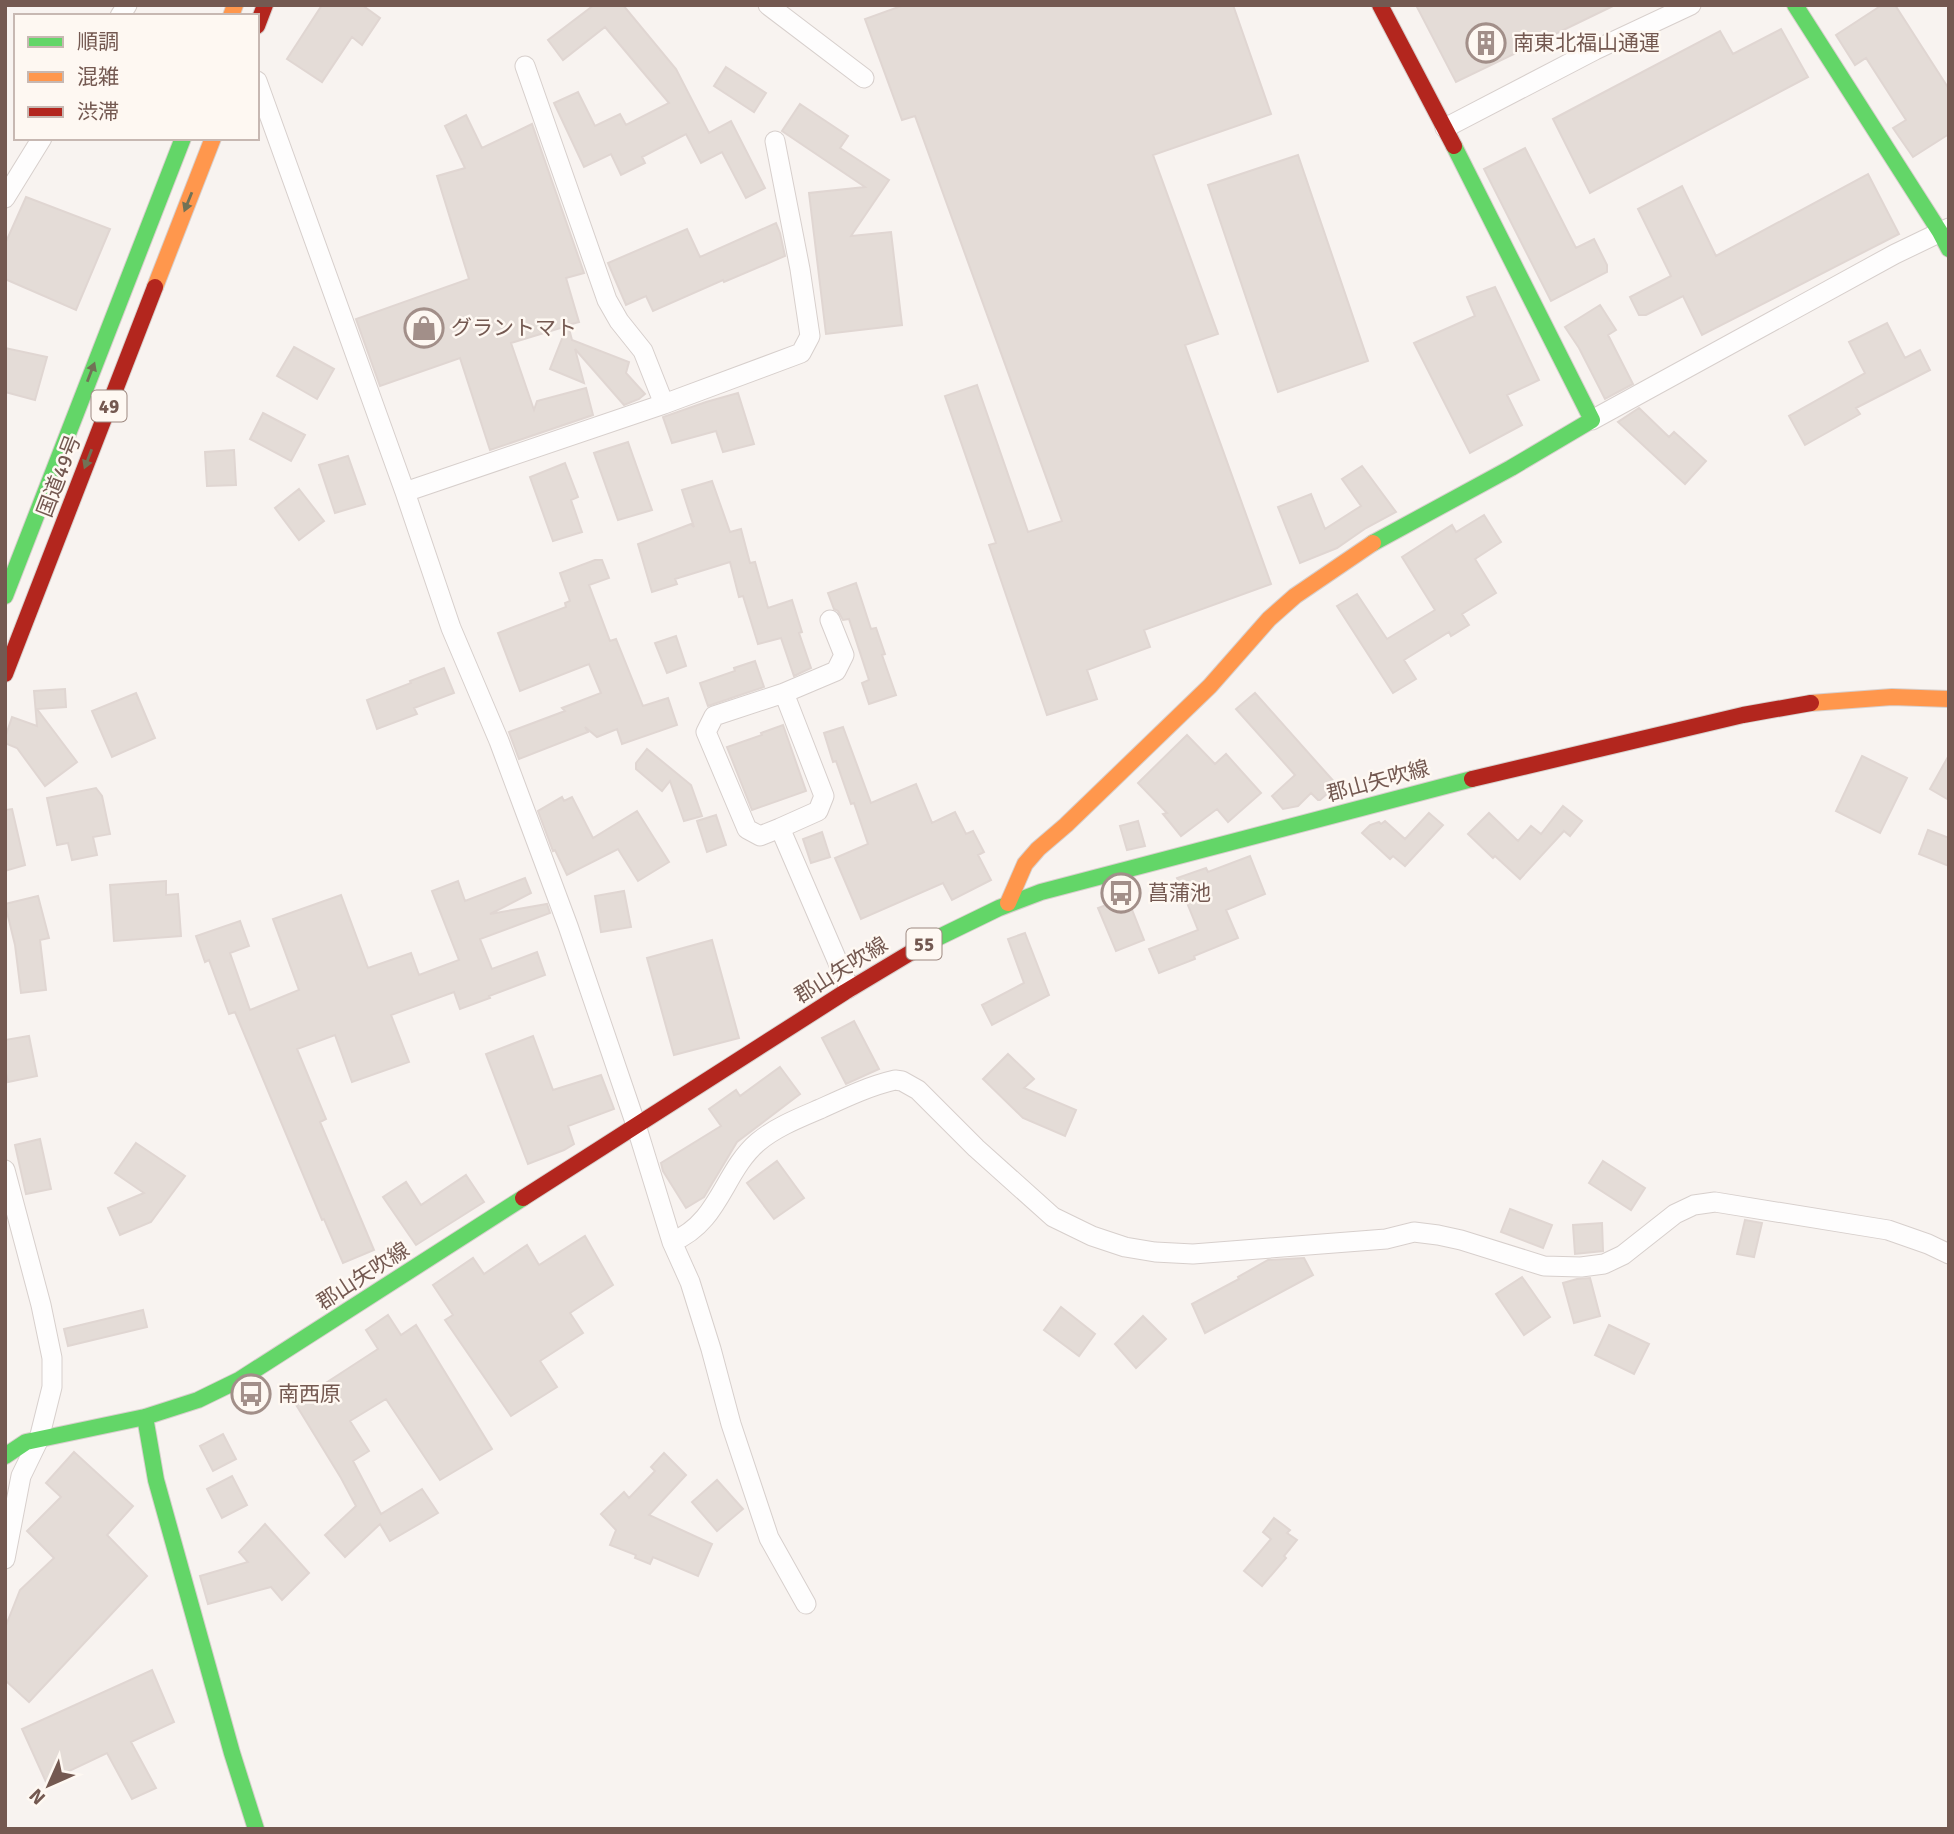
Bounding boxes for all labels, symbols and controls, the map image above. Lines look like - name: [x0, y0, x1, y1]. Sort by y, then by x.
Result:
- legend: [14, 14, 259, 140]
- building icon: 南東北福山通運: [1465, 22, 1507, 64]
- text: 順調: [77, 29, 119, 55]
- place label: 南東北福山通運: [1513, 30, 1660, 56]
- text: 混雑: [77, 64, 119, 90]
- text: 渋滞: [77, 99, 119, 125]
- one-way arrow: [183, 191, 194, 212]
- shop icon: グラントマト: [403, 307, 445, 349]
- place label: グラントマト: [451, 315, 577, 341]
- one-way arrow: [86, 362, 97, 383]
- road number: 49: [92, 390, 126, 422]
- street label: 国道49号: [32, 431, 86, 521]
- one-way arrow: [82, 449, 93, 470]
- street label: 郡山矢吹線: [1324, 755, 1432, 807]
- bus stop icon: 菖蒲池: [1100, 872, 1142, 914]
- place label: 菖蒲池: [1148, 880, 1211, 906]
- road number: 55: [906, 928, 942, 960]
- street label: 郡山矢吹線: [790, 931, 892, 1009]
- street label: 郡山矢吹線: [312, 1237, 414, 1315]
- bus stop icon: 南西原: [230, 1373, 272, 1415]
- place label: 南西原: [278, 1381, 341, 1407]
- north arrow: [14, 1750, 84, 1820]
- text: N: [25, 1783, 51, 1809]

